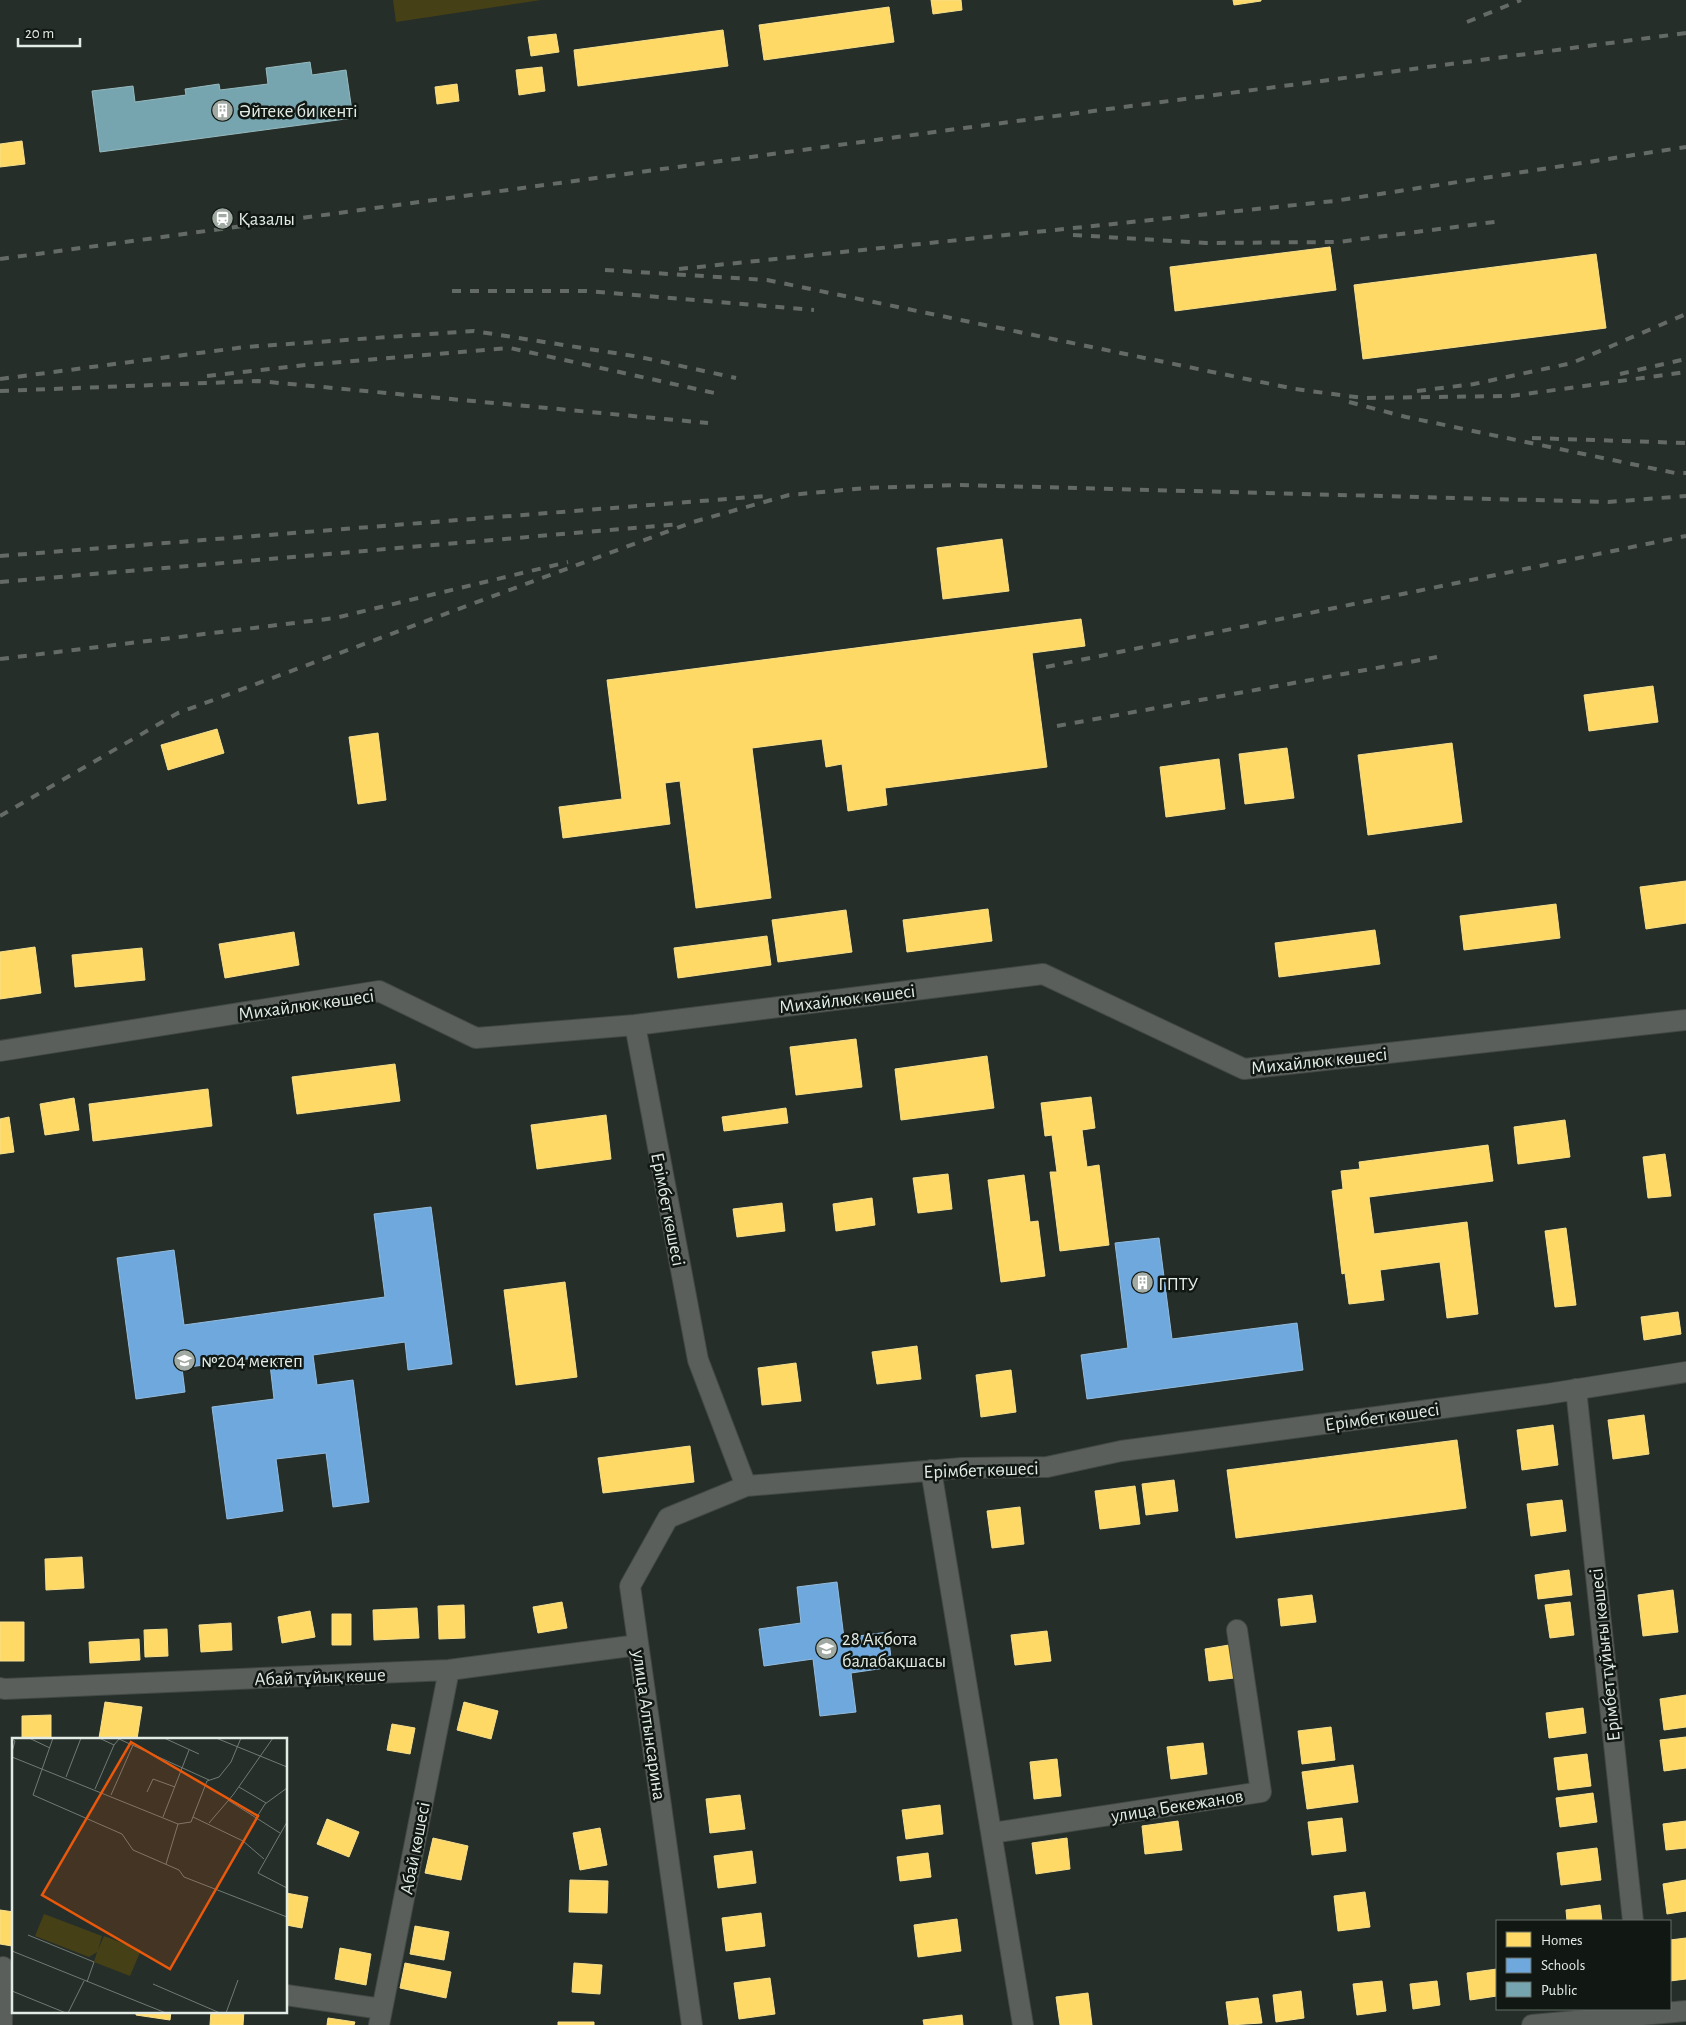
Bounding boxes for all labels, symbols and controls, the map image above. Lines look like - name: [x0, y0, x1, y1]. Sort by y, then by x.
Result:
- scale bar: [18, 15, 80, 47]
- text: 20 m: [25, 26, 54, 41]
- building icon: Әйтеке би кенті: [211, 98, 235, 122]
- place label: Әйтеке би кенті: [239, 102, 358, 121]
- station icon: Қазалы: [210, 206, 234, 230]
- place label: Қазалы: [238, 210, 295, 229]
- street label: Михайлюк көшесі: [778, 982, 916, 1017]
- street label: Михайлюк көшесі: [237, 987, 375, 1024]
- street label: Михайлюк көшесі: [1250, 1045, 1388, 1078]
- street label: Ерімбет көшесі: [647, 1151, 688, 1268]
- building icon: ГПТУ: [1130, 1271, 1154, 1295]
- place label: ГПТУ: [1158, 1275, 1199, 1294]
- school or university icon: №204 мектеп: [173, 1348, 197, 1372]
- place label: №204 мектеп: [201, 1352, 303, 1371]
- street label: Ерімбет көшесі: [1324, 1400, 1441, 1435]
- street label: Ерімбет көшесі: [923, 1459, 1039, 1482]
- street label: Ерімбет тұйығы көшесі: [1587, 1567, 1624, 1742]
- place label: 28 Ақбота балабақшасы: [842, 1630, 946, 1671]
- school or university icon: 28 Ақбота балабақшасы: [814, 1637, 838, 1661]
- street label: улица Алтынсарина: [628, 1648, 668, 1802]
- street label: Абай тұйық көше: [254, 1666, 386, 1689]
- inset map: [12, 1738, 288, 2012]
- street label: улица Бекежанов: [1109, 1787, 1245, 1826]
- street label: Абай көшесі: [397, 1800, 434, 1896]
- legend: [1496, 1920, 1671, 2010]
- text: Homes: [1541, 1933, 1583, 1948]
- text: Schools: [1541, 1958, 1585, 1973]
- text: Public: [1541, 1983, 1577, 1998]

